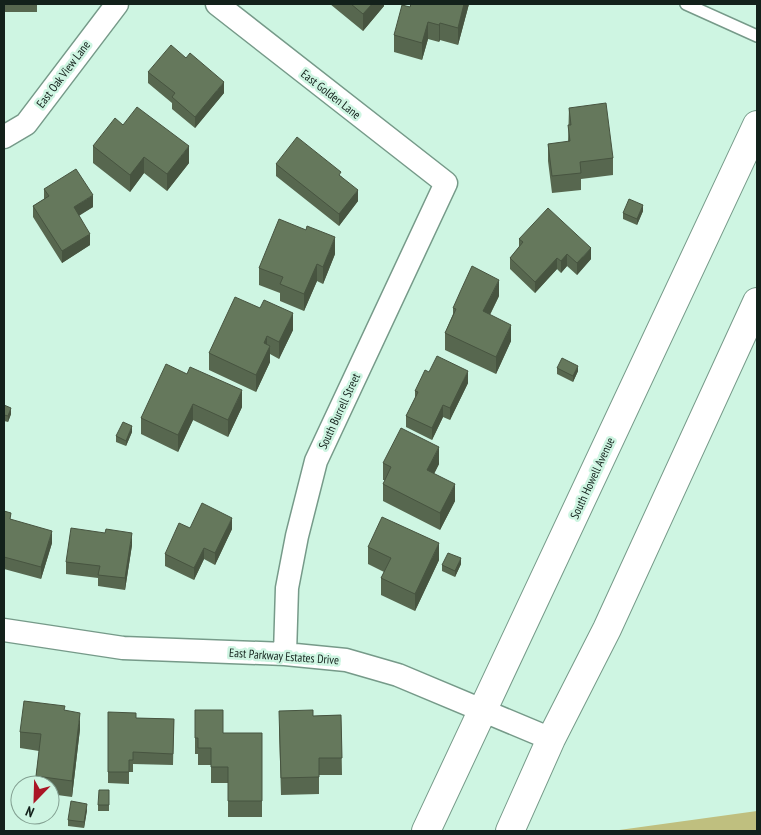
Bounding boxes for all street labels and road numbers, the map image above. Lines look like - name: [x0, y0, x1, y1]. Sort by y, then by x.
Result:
- street label: East Oak View Lane: [33, 37, 93, 111]
- street label: East Golden Lane: [298, 66, 364, 122]
- street label: South Burrell Street: [315, 370, 363, 451]
- street label: South Howell Avenue: [567, 435, 617, 521]
- street label: East Parkway Estates Drive: [229, 645, 339, 667]

